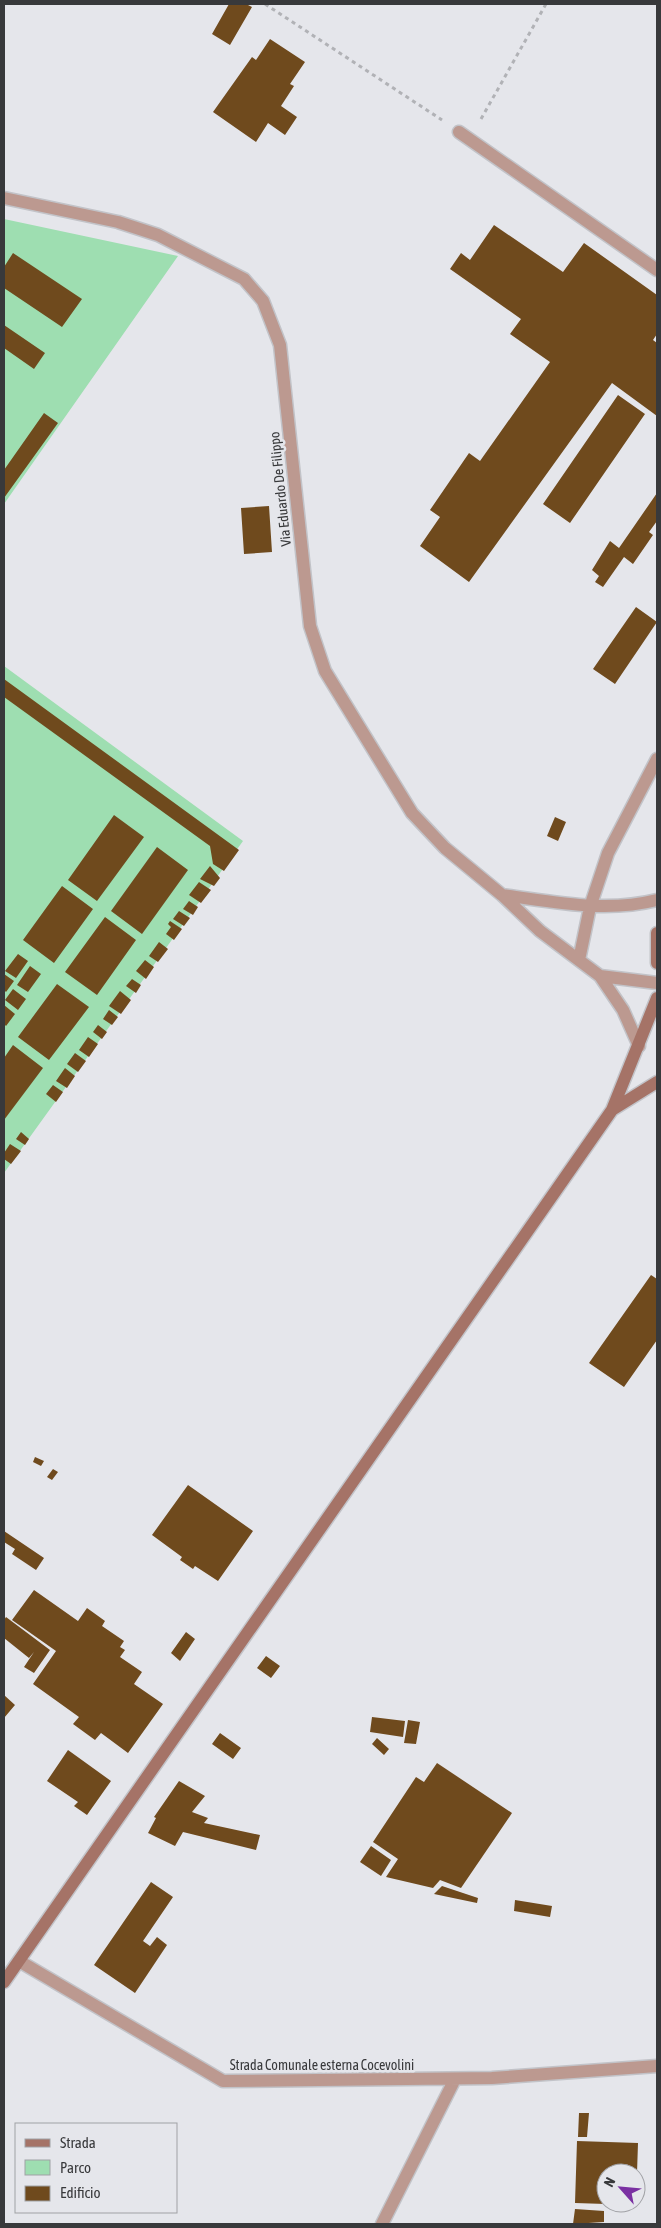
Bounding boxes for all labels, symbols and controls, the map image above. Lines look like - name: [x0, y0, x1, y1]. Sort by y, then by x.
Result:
- street label: Via Eduardo De Filippo: [266, 431, 294, 547]
- street label: Strada Comunale esterna Cocevolini: [230, 2057, 414, 2073]
- legend: [15, 2123, 178, 2213]
- text: Strada: [60, 2134, 96, 2151]
- text: Parco: [60, 2159, 91, 2176]
- north arrow: [596, 2163, 646, 2213]
- text: N: [600, 2175, 618, 2189]
- text: Edificio: [60, 2184, 101, 2201]

